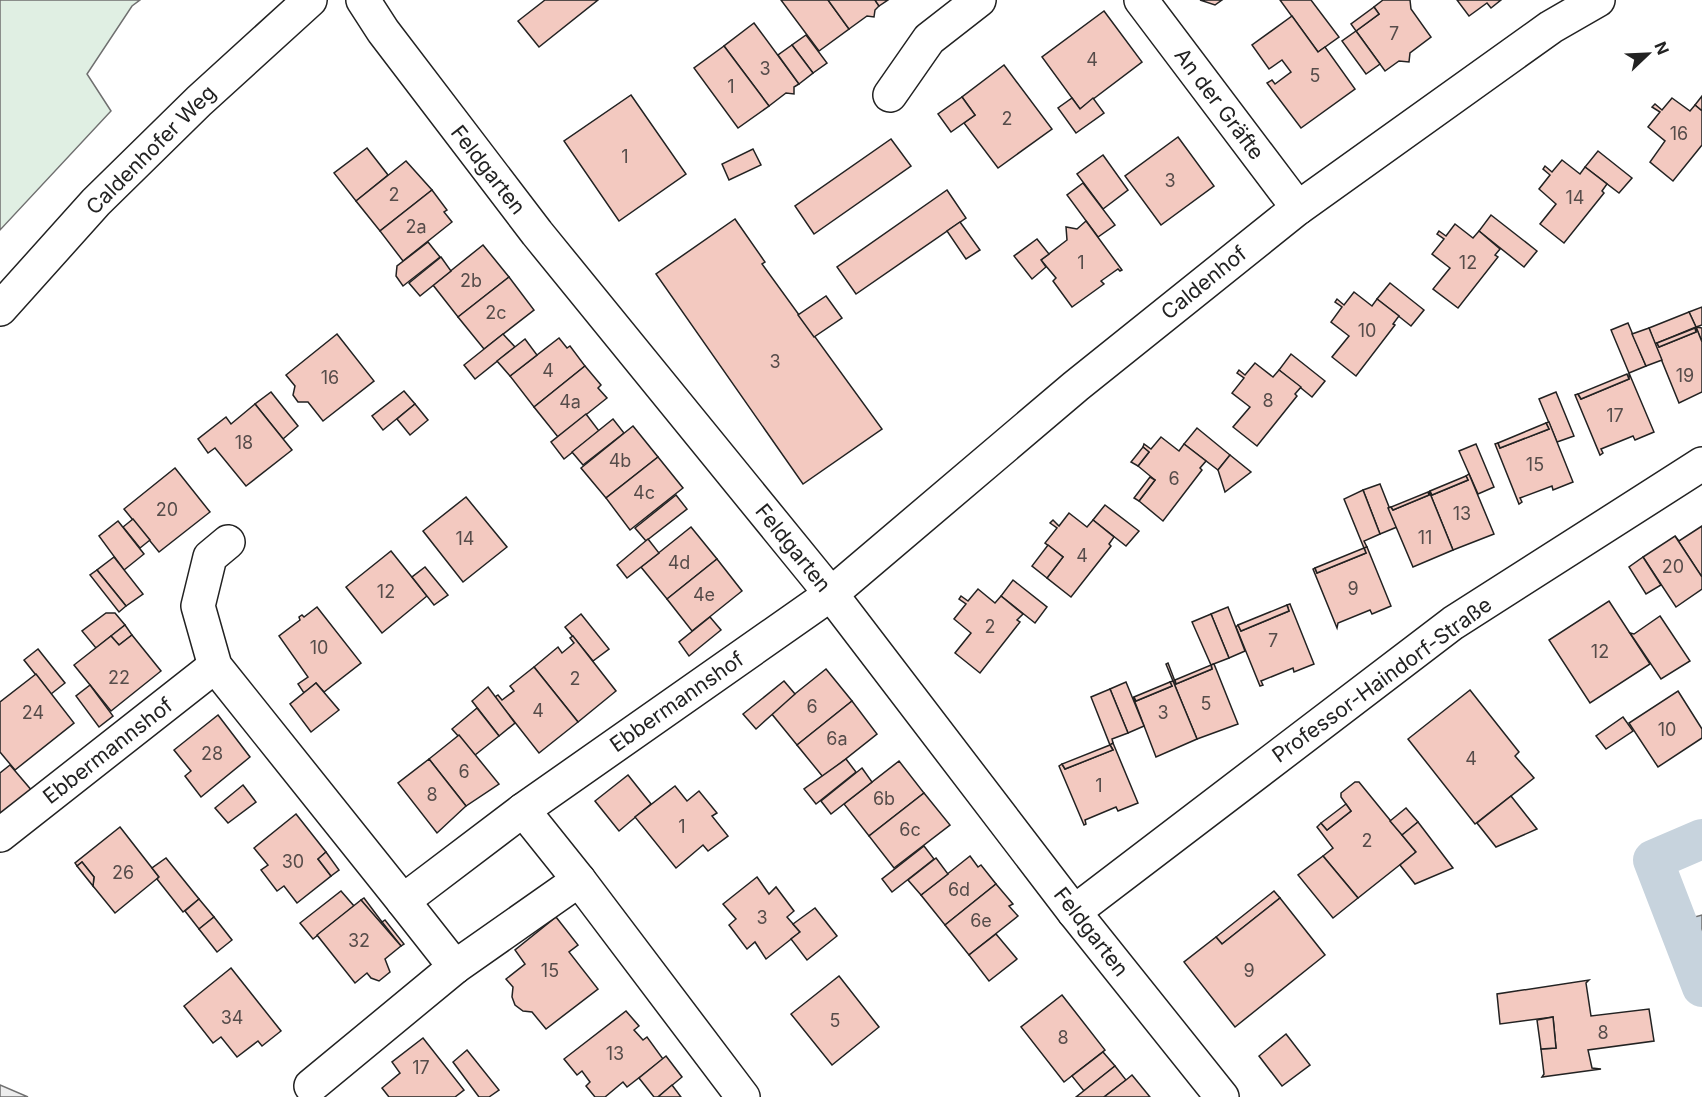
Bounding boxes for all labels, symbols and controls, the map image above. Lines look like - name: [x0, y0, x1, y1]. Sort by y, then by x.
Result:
- house number: 7: [1389, 23, 1399, 44]
- north arrow: [1618, 24, 1678, 84]
- text: N: [1650, 39, 1673, 58]
- street label: An der Gräfte: [1169, 43, 1269, 164]
- house number: 4: [1086, 49, 1098, 70]
- house number: 3: [759, 58, 771, 79]
- house number: 5: [1310, 65, 1320, 86]
- house number: 1: [727, 76, 735, 97]
- street label: Caldenhofer Weg: [81, 80, 221, 220]
- house number: 2: [1002, 108, 1012, 129]
- street label: Feldgarten: [446, 120, 531, 219]
- house number: 16: [1670, 123, 1688, 144]
- house number: 1: [621, 146, 629, 167]
- house number: 3: [1164, 170, 1176, 191]
- house number: 2: [389, 184, 399, 205]
- house number: 14: [1566, 187, 1584, 208]
- house number: 2a: [405, 216, 427, 237]
- street label: Caldenhof: [1156, 241, 1252, 325]
- house number: 1: [1077, 252, 1085, 273]
- house number: 12: [1459, 252, 1477, 273]
- house number: 2b: [460, 270, 482, 291]
- house number: 2c: [485, 302, 507, 323]
- house number: 10: [1358, 320, 1376, 341]
- house number: 3: [769, 351, 781, 372]
- house number: 4: [542, 360, 554, 381]
- house number: 19: [1676, 365, 1694, 386]
- house number: 16: [321, 367, 339, 388]
- house number: 8: [1262, 390, 1274, 411]
- house number: 4a: [559, 391, 581, 412]
- house number: 17: [1606, 405, 1624, 426]
- house number: 18: [235, 432, 253, 453]
- house number: 4b: [609, 450, 631, 471]
- house number: 15: [1526, 454, 1544, 475]
- house number: 6: [1168, 468, 1180, 489]
- house number: 4c: [633, 482, 655, 503]
- house number: 20: [156, 499, 178, 520]
- street label: Feldgarten: [750, 499, 836, 597]
- house number: 13: [1453, 503, 1471, 524]
- house number: 11: [1418, 527, 1432, 548]
- house number: 14: [456, 528, 474, 549]
- house number: 4: [1076, 545, 1088, 566]
- house number: 4d: [668, 552, 690, 573]
- house number: 20: [1662, 556, 1684, 577]
- house number: 9: [1347, 578, 1359, 599]
- house number: 12: [377, 581, 395, 602]
- house number: 4e: [693, 584, 715, 605]
- street label: Professor-Haindorf-Straße: [1267, 592, 1496, 768]
- house number: 2: [985, 616, 995, 637]
- house number: 7: [1268, 630, 1278, 651]
- house number: 10: [310, 637, 328, 658]
- house number: 12: [1591, 641, 1609, 662]
- street label: Ebbermannshof: [605, 646, 749, 757]
- house number: 22: [108, 667, 130, 688]
- house number: 2: [570, 668, 580, 689]
- street label: Ebbermannshof: [38, 692, 178, 809]
- house number: 5: [1201, 693, 1211, 714]
- house number: 6: [806, 696, 818, 717]
- house number: 4: [532, 700, 544, 721]
- house number: 24: [22, 702, 44, 723]
- house number: 3: [1157, 702, 1169, 723]
- house number: 10: [1658, 719, 1676, 740]
- house number: 6a: [826, 728, 848, 749]
- house number: 28: [201, 743, 223, 764]
- house number: 4: [1465, 748, 1477, 769]
- house number: 6: [458, 761, 470, 782]
- house number: 1: [1095, 775, 1103, 796]
- house number: 8: [426, 784, 438, 805]
- house number: 6b: [873, 788, 895, 809]
- house number: 1: [678, 816, 686, 837]
- house number: 6c: [899, 819, 921, 840]
- house number: 2: [1362, 830, 1372, 851]
- house number: 30: [282, 851, 304, 872]
- house number: 26: [112, 862, 134, 883]
- house number: 6d: [948, 879, 970, 900]
- street label: Feldgarten: [1049, 882, 1134, 981]
- house number: 3: [756, 907, 768, 928]
- house number: 6e: [970, 910, 992, 931]
- house number: 32: [348, 930, 370, 951]
- house number: 15: [541, 960, 559, 981]
- house number: 9: [1243, 960, 1255, 981]
- house number: 34: [221, 1007, 243, 1028]
- house number: 5: [830, 1010, 840, 1031]
- house number: 8: [1597, 1022, 1609, 1043]
- house number: 8: [1057, 1027, 1069, 1048]
- house number: 13: [606, 1043, 624, 1064]
- house number: 17: [412, 1057, 430, 1078]

